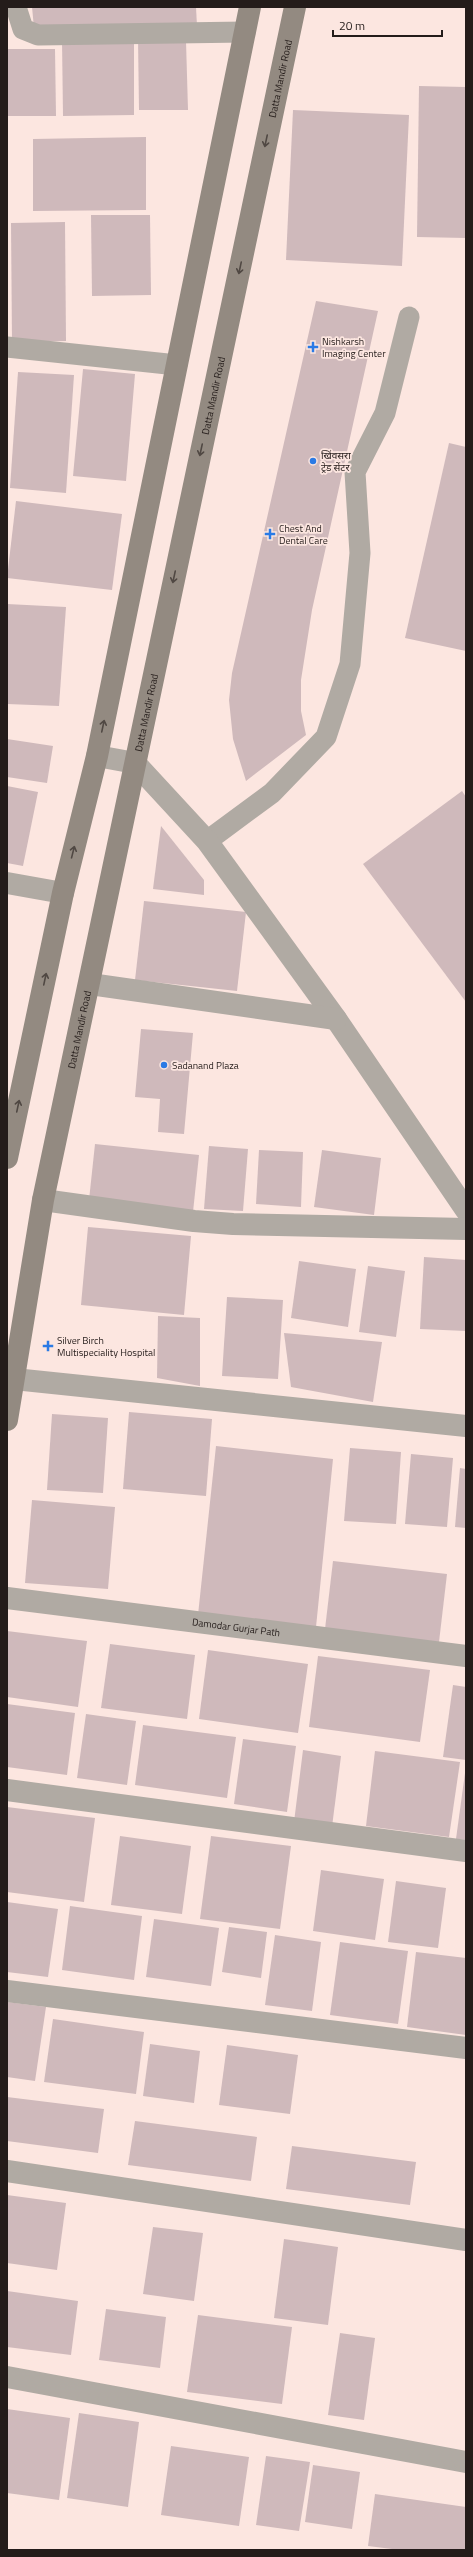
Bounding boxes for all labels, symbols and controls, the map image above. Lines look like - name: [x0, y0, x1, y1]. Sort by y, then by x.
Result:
- scale bar: [333, 12, 442, 38]
- text: 20 m: [339, 16, 365, 35]
- street label: Datta Mandir Road: [265, 38, 296, 119]
- one-way arrow: [262, 134, 270, 147]
- one-way arrow: [235, 261, 243, 274]
- place label: Nishkarsh Imaging Center: [322, 334, 386, 361]
- marker: Nishkarsh Imaging Center: [307, 341, 319, 353]
- street label: Datta Mandir Road: [198, 355, 229, 436]
- one-way arrow: [197, 443, 205, 456]
- place label: खिंवसरा ट्रेड सेंटर: [321, 448, 351, 475]
- marker: खिंवसरा ट्रेड सेंटर: [308, 456, 318, 466]
- place label: Chest And Dental Care: [279, 521, 328, 548]
- marker: Chest And Dental Care: [264, 528, 276, 540]
- one-way arrow: [170, 571, 178, 584]
- street label: Datta Mandir Road: [131, 672, 162, 753]
- one-way arrow: [99, 719, 107, 732]
- one-way arrow: [70, 846, 77, 859]
- one-way arrow: [41, 973, 49, 986]
- street label: Datta Mandir Road: [64, 989, 95, 1070]
- place label: Sadanand Plaza: [172, 1058, 239, 1073]
- marker: Sadanand Plaza: [159, 1060, 169, 1070]
- one-way arrow: [14, 1100, 22, 1113]
- place label: Silver Birch Multispeciality Hospital: [57, 1333, 155, 1360]
- marker: Silver Birch Multispeciality Hospital: [42, 1340, 54, 1352]
- street label: Damodar Gurjar Path: [191, 1614, 281, 1640]

